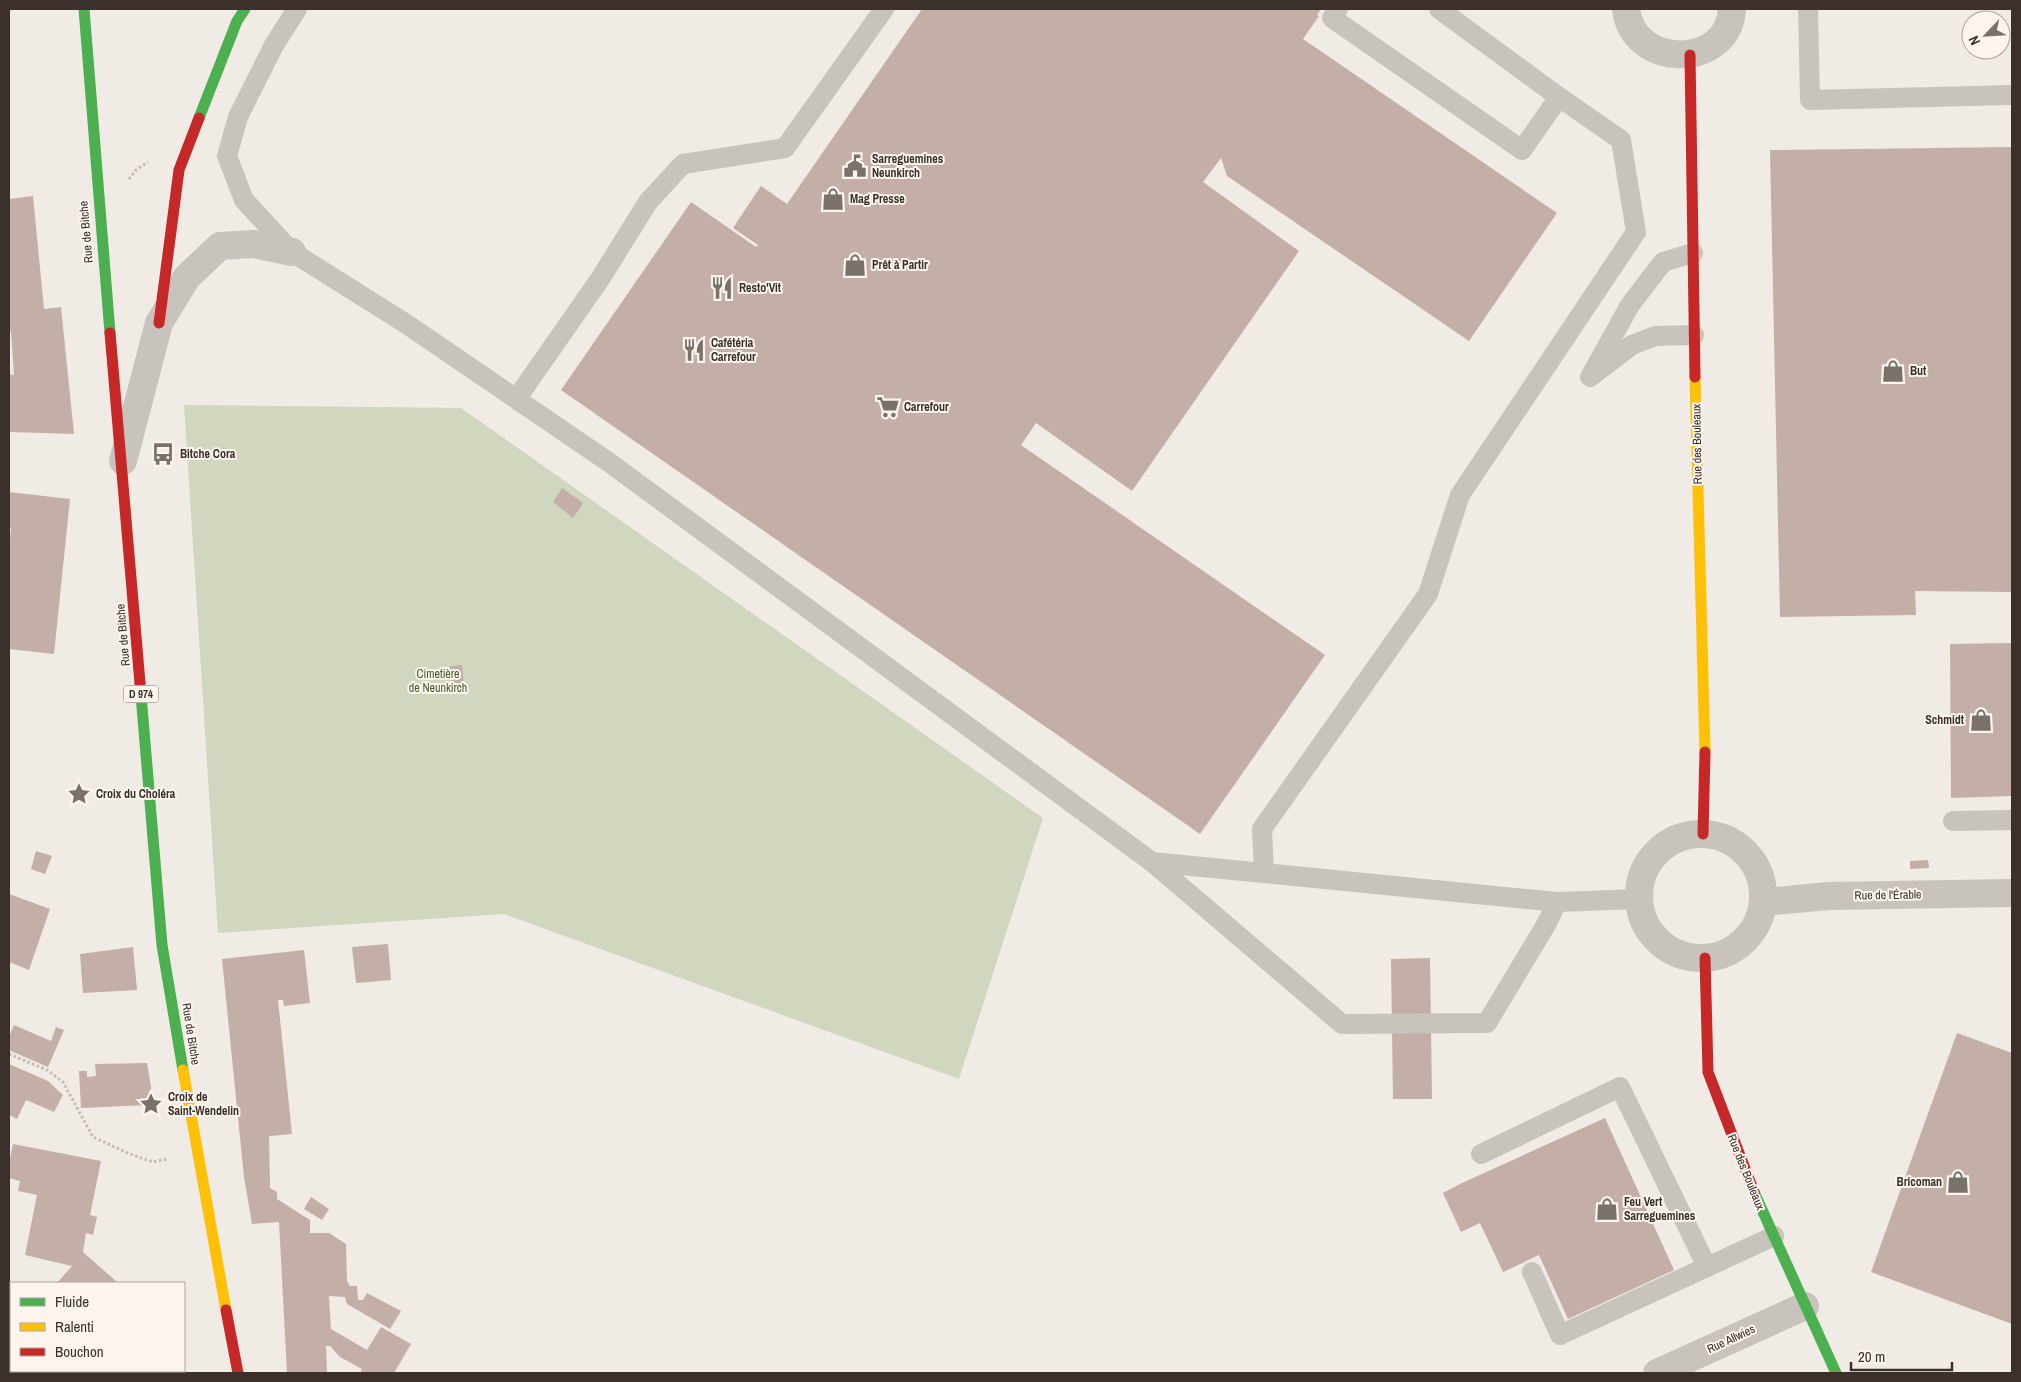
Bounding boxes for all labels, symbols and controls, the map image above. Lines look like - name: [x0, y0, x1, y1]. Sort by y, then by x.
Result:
- north arrow: [1961, 10, 2011, 60]
- text: N: [1964, 33, 1984, 48]
- place label: Sarreguemines Neunkirch: [872, 151, 944, 181]
- public building icon: Sarreguemines Neunkirch: [842, 153, 868, 179]
- shop icon: Mag Presse: [820, 186, 846, 212]
- place label: Mag Presse: [850, 191, 905, 207]
- street label: Rue de Bitche: [75, 200, 97, 264]
- shop icon: Prêt à Partir: [842, 252, 868, 278]
- place label: Prêt à Partir: [872, 257, 928, 273]
- restaurant icon: Resto'Vit: [709, 275, 735, 301]
- place label: Resto'Vit: [739, 280, 782, 296]
- place label: Cafétéria Carrefour: [711, 335, 756, 365]
- restaurant icon: Cafétéria Carrefour: [681, 337, 707, 363]
- shop icon: But: [1880, 358, 1906, 384]
- place label: But: [1910, 363, 1927, 379]
- supermarket icon: Carrefour: [875, 394, 901, 420]
- place label: Carrefour: [904, 399, 949, 415]
- street label: Rue des Bouleaux: [1688, 404, 1706, 484]
- bus stop icon: Bitche Cora: [150, 441, 176, 467]
- place label: Bitche Cora: [180, 446, 236, 462]
- street label: Rue de Bitche: [112, 603, 134, 667]
- park label: Cimetière de Neunkirch: [409, 666, 467, 696]
- road number: D 974: [124, 686, 158, 702]
- shop icon: Schmidt: [1968, 707, 1994, 733]
- place label: Schmidt: [1925, 712, 1965, 728]
- place icon: Croix du Choléra: [66, 781, 92, 807]
- place label: Croix du Choléra: [96, 786, 176, 802]
- street label: Rue de l'Érable: [1854, 886, 1922, 904]
- street label: Rue de Bitche: [178, 1002, 204, 1066]
- place label: Croix de Saint-Wendelin: [168, 1089, 239, 1119]
- place icon: Croix de Saint-Wendelin: [138, 1091, 164, 1117]
- street label: Rue des Bouleaux: [1724, 1132, 1769, 1212]
- shop icon: Bricoman: [1945, 1169, 1971, 1195]
- place label: Bricoman: [1897, 1174, 1942, 1190]
- place label: Feu Vert Sarreguemines: [1624, 1194, 1696, 1224]
- shop icon: Feu Vert Sarreguemines: [1594, 1196, 1620, 1222]
- legend: [10, 1282, 185, 1372]
- text: Fluide: [55, 1291, 89, 1312]
- text: Ralenti: [55, 1316, 94, 1337]
- street label: Rue Allwies: [1704, 1321, 1758, 1357]
- scale bar: [1851, 1340, 1952, 1372]
- text: Bouchon: [55, 1341, 104, 1362]
- text: 20 m: [1858, 1346, 1885, 1367]

